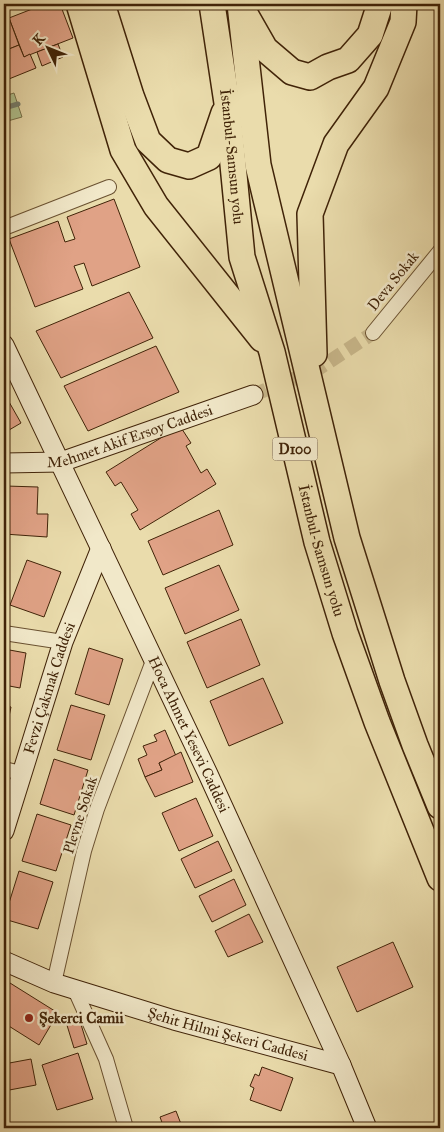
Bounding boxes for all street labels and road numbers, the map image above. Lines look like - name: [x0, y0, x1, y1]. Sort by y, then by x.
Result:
- street label: İstanbul-Samsun yolu: [216, 88, 248, 225]
- street label: Deva Sokak: [364, 248, 422, 314]
- street label: Mehmet Akif Ersoy Caddesi: [47, 401, 215, 471]
- road number: D100: [272, 438, 318, 460]
- street label: İstanbul-Samsun yolu: [295, 483, 348, 619]
- street label: Fevzi Çakmak Caddesi: [20, 619, 79, 756]
- street label: Hoca Ahmet Yesevi Caddesi: [144, 653, 233, 815]
- street label: Plevne Sokak: [59, 774, 101, 856]
- street label: Şehit Hilmi Şekeri Caddesi: [146, 1003, 310, 1065]

